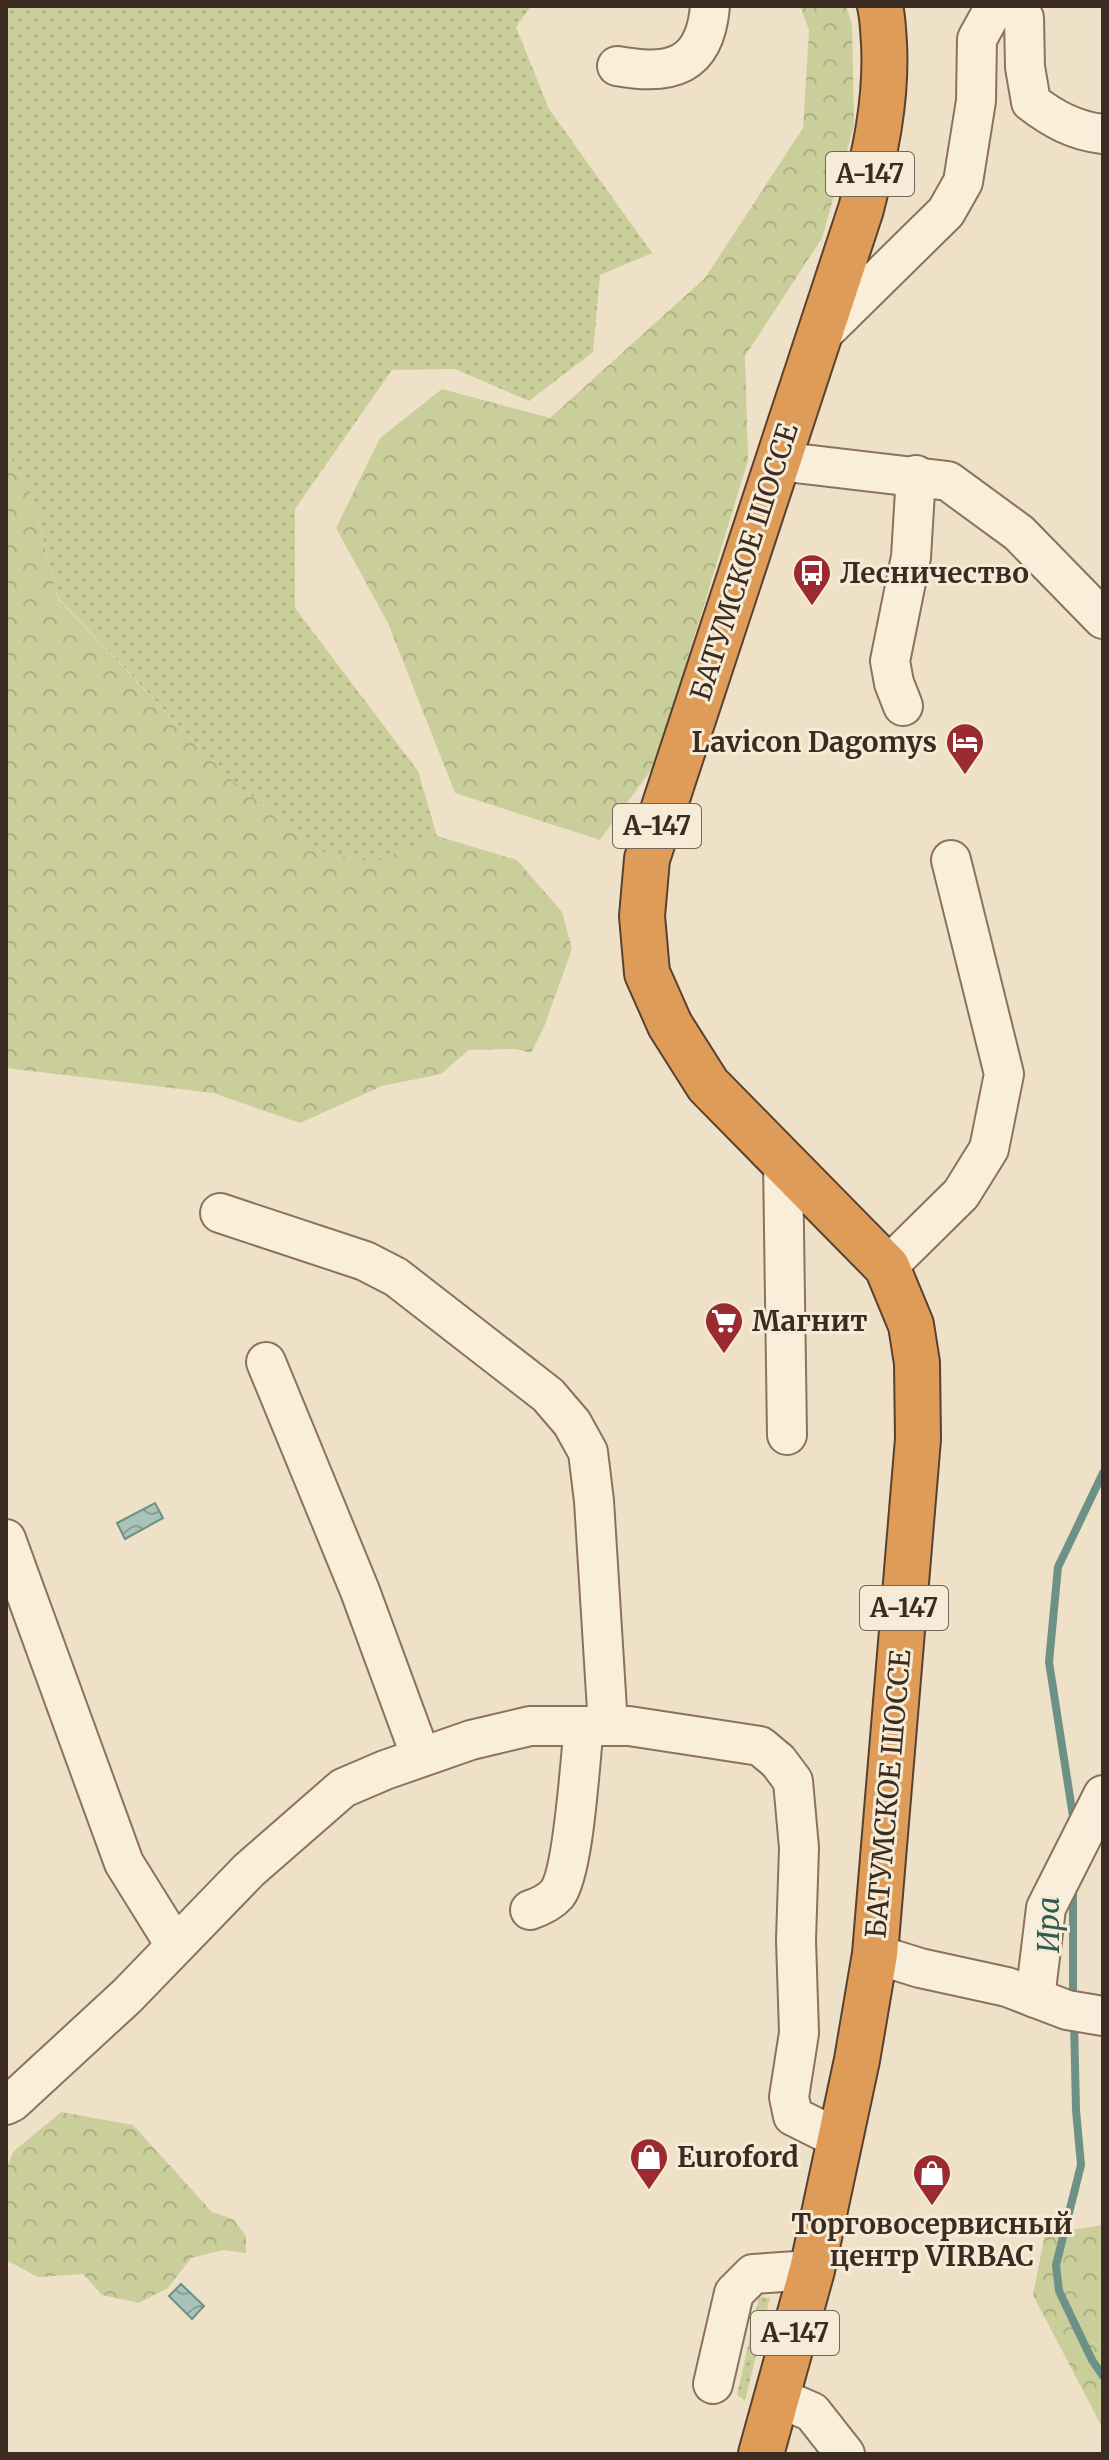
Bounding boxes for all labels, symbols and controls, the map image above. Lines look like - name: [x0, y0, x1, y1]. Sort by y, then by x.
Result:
- road number: А-147: [826, 152, 914, 196]
- street label: БАТУМСКОЕ ШОССЕ: [682, 419, 806, 705]
- bus stop icon: Лесничество: [791, 552, 833, 607]
- place label: Лесничество: [840, 555, 1029, 591]
- hotel icon: Lavicon Dagomys: [944, 721, 986, 776]
- place label: Lavicon Dagomys: [692, 724, 937, 760]
- road number: А-147: [613, 804, 701, 848]
- supermarket icon: Магнит: [703, 1300, 745, 1355]
- place label: Магнит: [752, 1303, 867, 1339]
- road number: А-147: [860, 1586, 948, 1630]
- street label: БАТУМСКОЕ ШОССЕ: [857, 1648, 919, 1940]
- water label: Ира: [1029, 1897, 1067, 1953]
- shop icon: Euroford: [628, 2136, 670, 2191]
- place label: Euroford: [677, 2139, 799, 2175]
- shop icon: Торговосервисный центр VIRBAC: [911, 2152, 953, 2207]
- place label: Торговосервисный центр VIRBAC: [791, 2206, 1073, 2274]
- road number: А-147: [751, 2311, 839, 2355]

